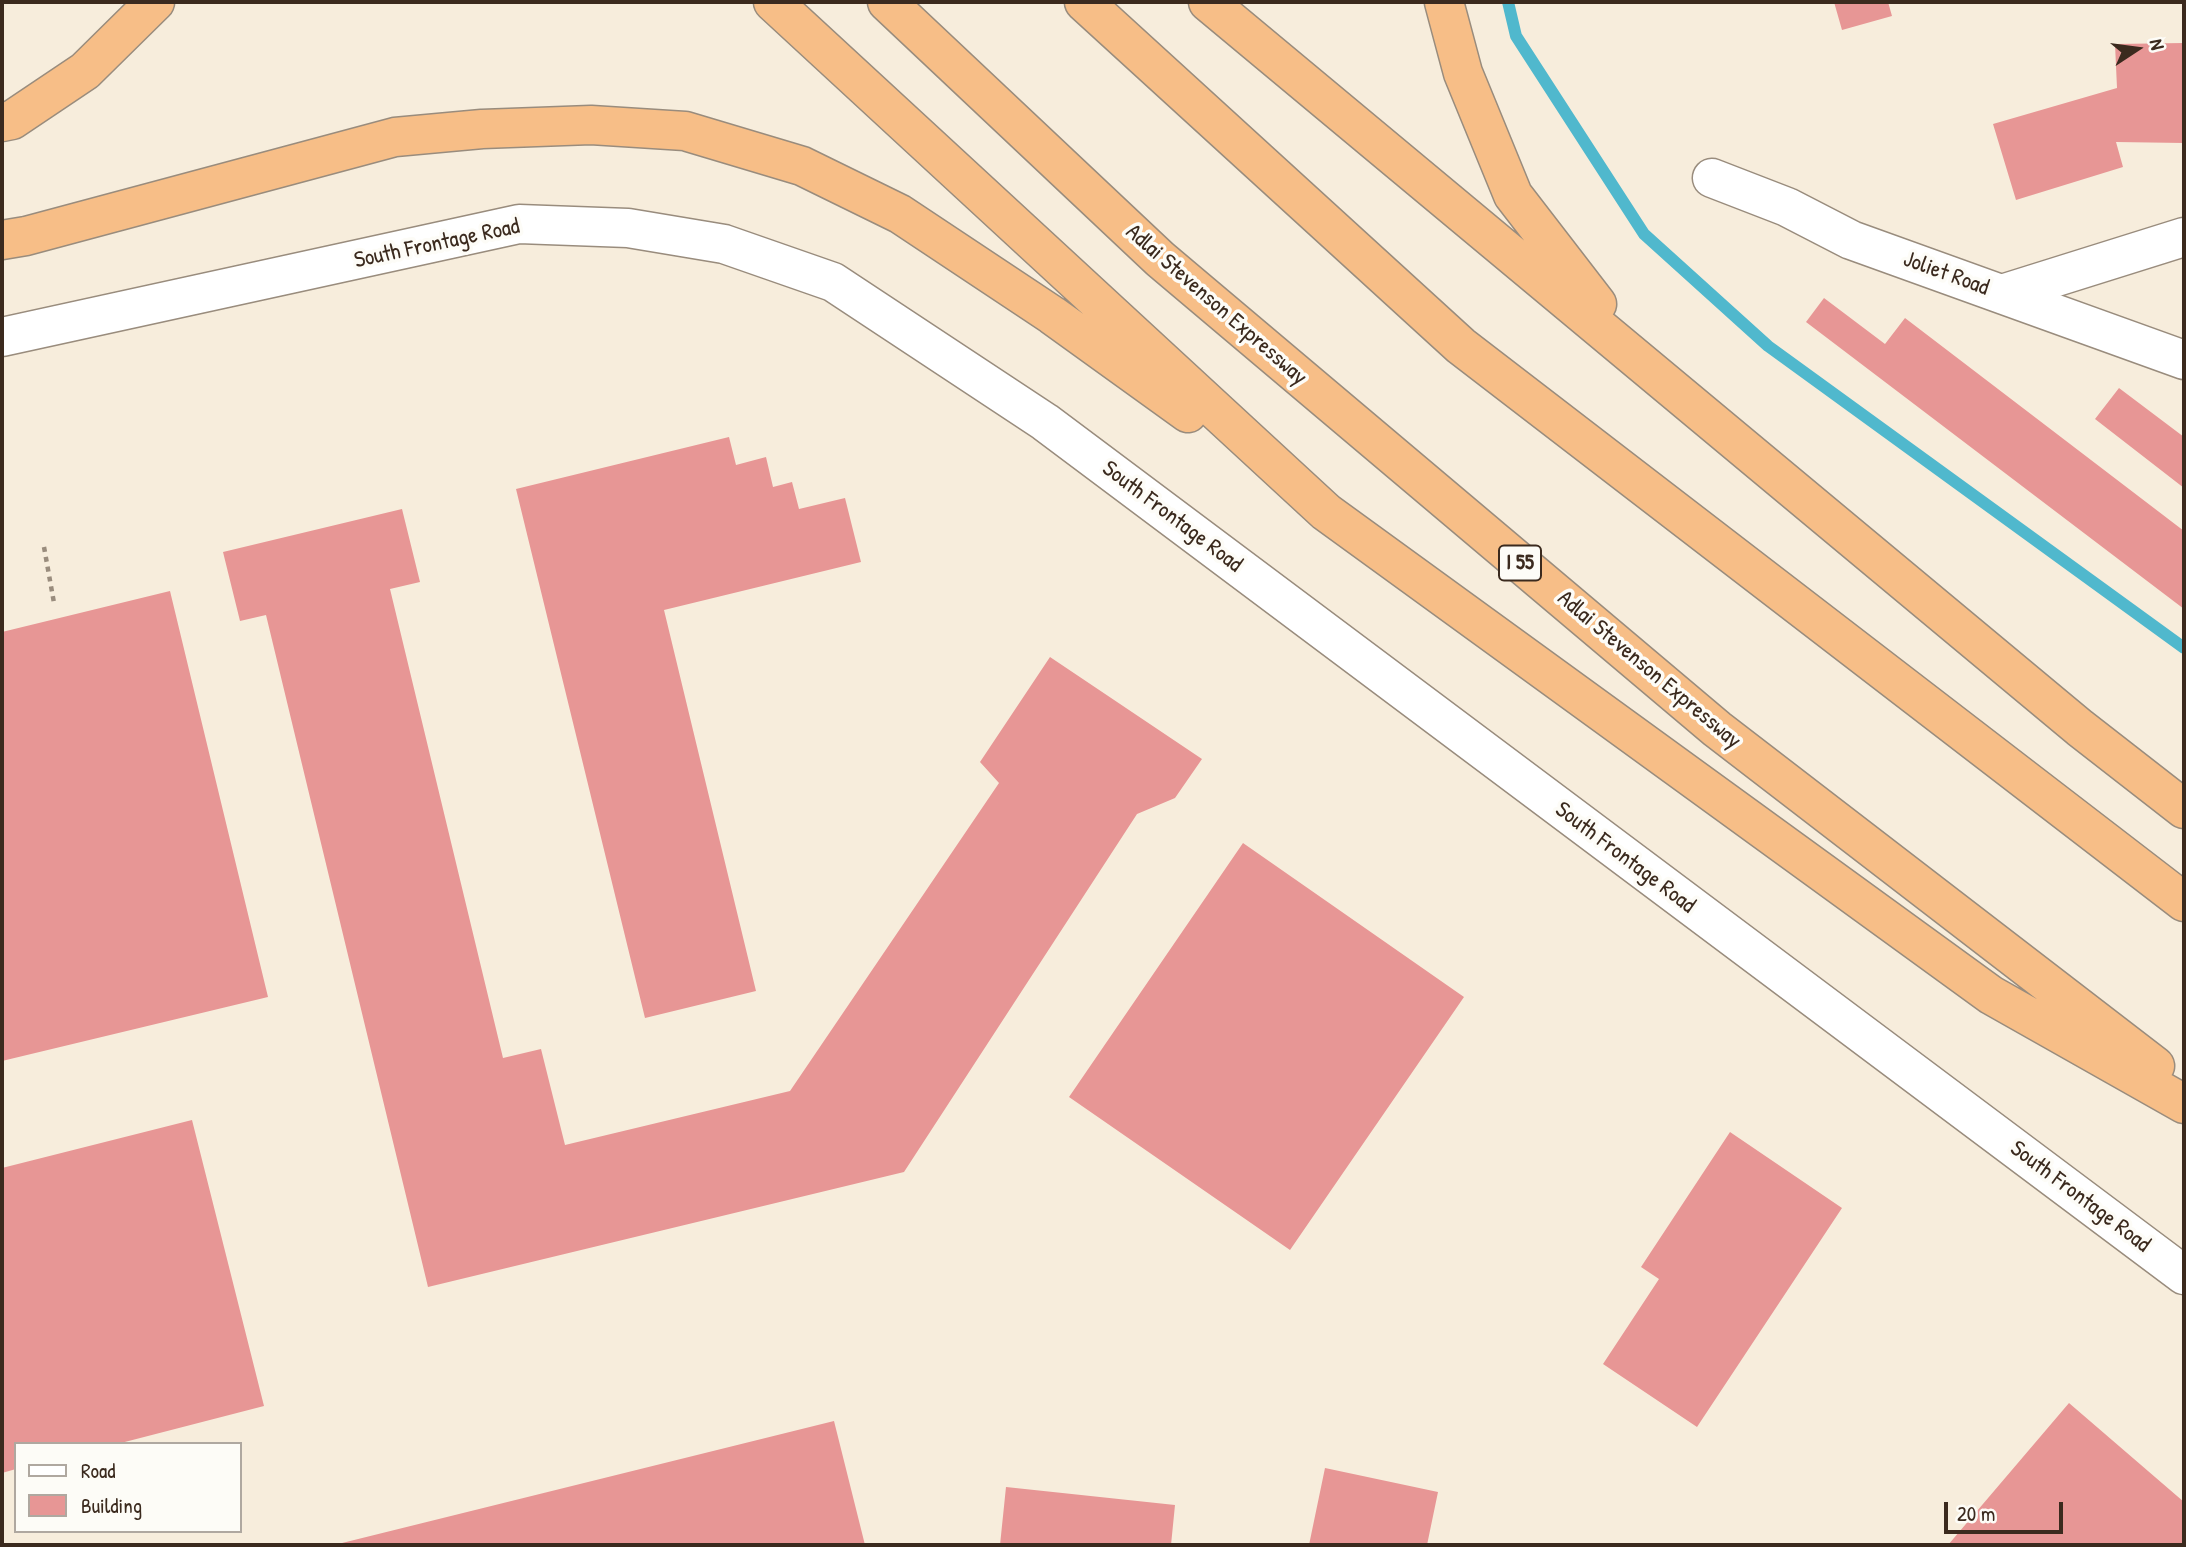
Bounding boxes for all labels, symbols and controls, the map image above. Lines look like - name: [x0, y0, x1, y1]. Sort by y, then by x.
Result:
- north arrow: [2102, 14, 2172, 84]
- text: N: [2144, 36, 2171, 52]
- street label: South Frontage Road: [352, 213, 522, 275]
- street label: Adlai Stevenson Expressway: [1120, 219, 1312, 391]
- street label: Joliet Road: [1899, 246, 1993, 302]
- street label: South Frontage Road: [1096, 455, 1248, 579]
- road number: I 55: [1499, 546, 1541, 580]
- street label: Adlai Stevenson Expressway: [1552, 585, 1746, 755]
- street label: South Frontage Road: [1549, 796, 1701, 920]
- street label: South Frontage Road: [2004, 1135, 2156, 1259]
- legend: [14, 1442, 242, 1533]
- text: Road: [81, 1456, 115, 1485]
- scale bar: [1948, 1488, 2067, 1532]
- text: Building: [81, 1491, 142, 1520]
- text: 20 m: [1957, 1499, 1995, 1528]

